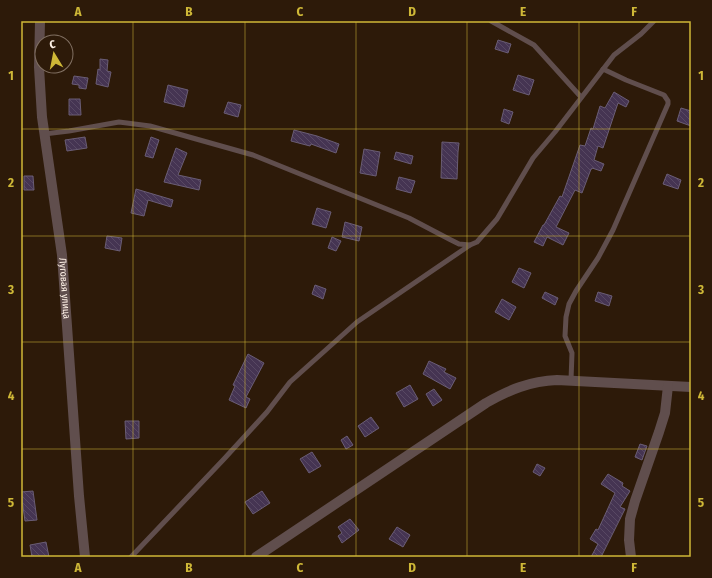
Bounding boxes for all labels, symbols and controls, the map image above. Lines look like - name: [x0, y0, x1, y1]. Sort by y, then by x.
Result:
- text: A: [73, 4, 82, 19]
- text: B: [185, 4, 193, 19]
- text: C: [297, 4, 304, 19]
- text: D: [408, 4, 416, 19]
- text: E: [520, 4, 526, 19]
- text: F: [631, 4, 637, 19]
- north arrow: [34, 34, 74, 74]
- text: С: [48, 38, 57, 52]
- text: 1: [8, 68, 14, 83]
- text: 1: [698, 68, 704, 83]
- text: 2: [7, 175, 14, 190]
- text: 2: [697, 175, 704, 190]
- street label: Луговая улица: [56, 257, 73, 320]
- text: 3: [7, 282, 14, 297]
- text: 3: [697, 282, 704, 297]
- text: 4: [8, 388, 15, 403]
- text: 4: [698, 388, 705, 403]
- text: 5: [8, 495, 14, 510]
- text: 5: [698, 495, 704, 510]
- text: A: [73, 560, 82, 575]
- text: B: [185, 560, 193, 575]
- text: C: [297, 560, 304, 575]
- text: D: [408, 560, 416, 575]
- text: E: [520, 560, 526, 575]
- text: F: [631, 560, 637, 575]

